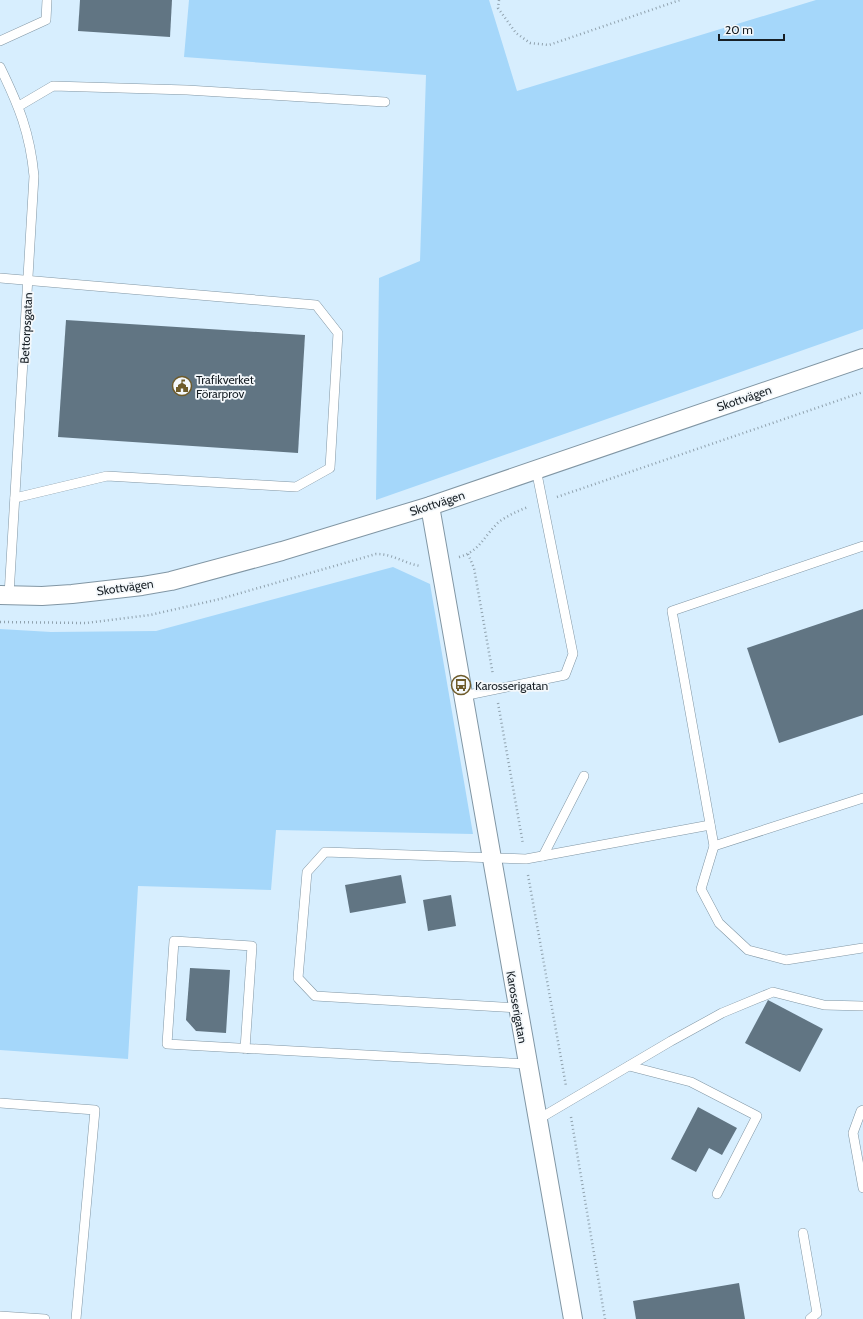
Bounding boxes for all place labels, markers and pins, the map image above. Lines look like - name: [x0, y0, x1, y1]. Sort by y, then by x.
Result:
- place label: Trafikverket Förarprov: [196, 372, 254, 401]
- public building icon: Trafikverket Förarprov: [171, 375, 193, 397]
- bus stop icon: Karosserigatan: [450, 674, 472, 696]
- place label: Karosserigatan: [475, 678, 549, 693]

